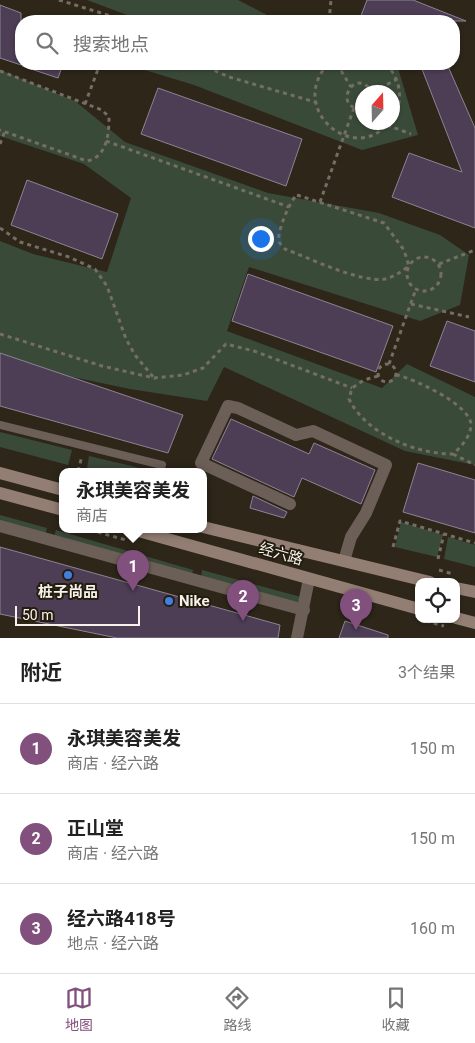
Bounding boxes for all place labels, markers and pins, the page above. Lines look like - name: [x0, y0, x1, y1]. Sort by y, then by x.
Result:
- pin: 1: [117, 550, 149, 591]
- marker: 桩子尚品: [62, 569, 74, 581]
- pin: 2: [227, 580, 259, 621]
- place label: 桩子尚品: [38, 583, 98, 601]
- pin: 3: [340, 589, 372, 630]
- place label: Nike: [179, 592, 210, 610]
- marker: Nike: [163, 595, 175, 607]

